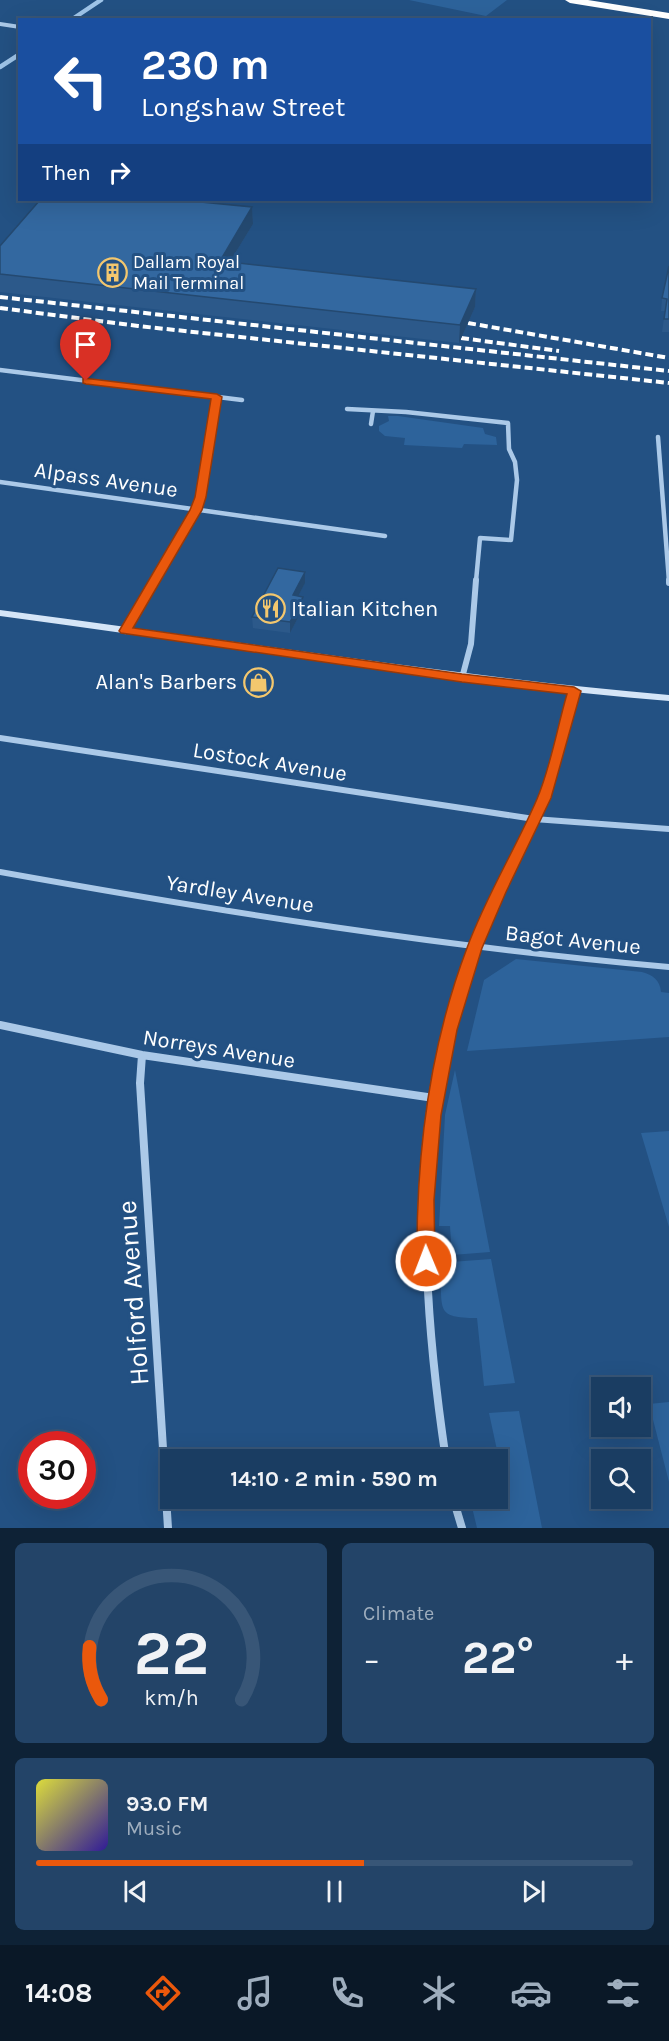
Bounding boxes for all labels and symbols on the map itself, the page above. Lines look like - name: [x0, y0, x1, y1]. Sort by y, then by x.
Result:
- place label: Dallam Royal Mail Terminal: [133, 251, 244, 294]
- building icon: Dallam Royal Mail Terminal: [96, 256, 128, 288]
- pin: [60, 319, 111, 381]
- street label: Alpass Avenue: [33, 457, 179, 503]
- restaurant icon: Italian Kitchen: [254, 593, 286, 625]
- place label: Italian Kitchen: [291, 596, 438, 622]
- shop icon: Alan's Barbers: [242, 666, 274, 698]
- place label: Alan's Barbers: [95, 669, 237, 695]
- street label: Lostock Avenue: [191, 737, 349, 787]
- street label: Yardley Avenue: [164, 869, 316, 919]
- street label: Bagot Avenue: [504, 920, 642, 960]
- street label: Norreys Avenue: [141, 1024, 297, 1074]
- street label: Holford Avenue: [111, 1199, 155, 1387]
- position arrow: [394, 1229, 458, 1293]
- speed limit sign: 30: [18, 1431, 96, 1509]

